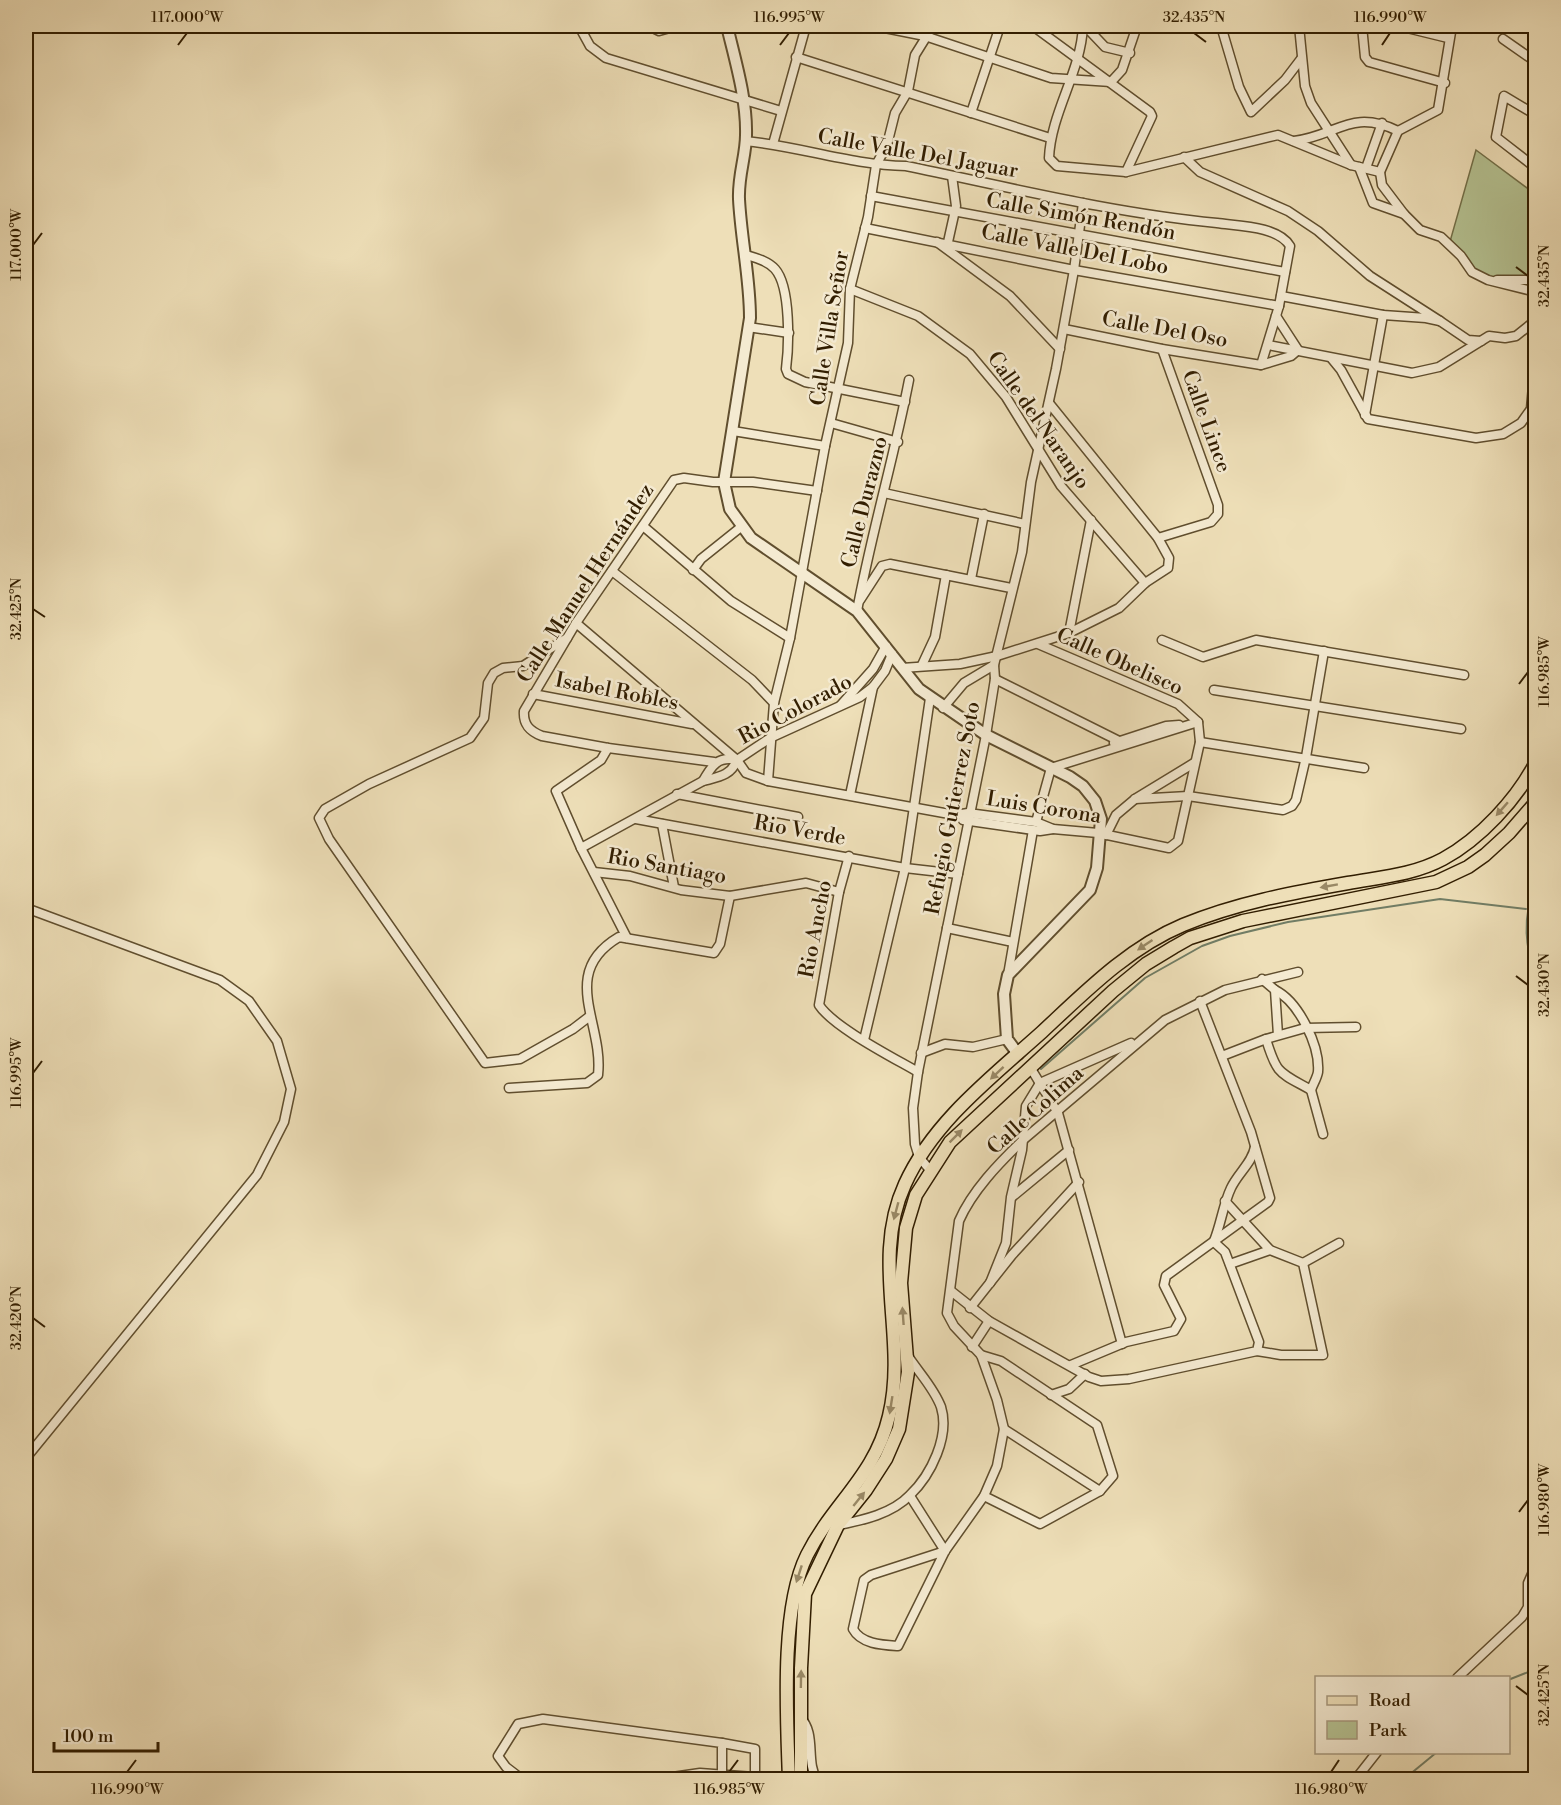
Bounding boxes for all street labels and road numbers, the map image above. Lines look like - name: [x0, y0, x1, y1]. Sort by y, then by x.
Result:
- street label: Calle Valle Del Jaguar: [816, 124, 1020, 184]
- street label: Calle Simón Rendón: [984, 187, 1178, 247]
- street label: Calle Valle Del Lobo: [979, 219, 1171, 281]
- street label: Calle Villa Señor: [805, 249, 855, 408]
- street label: Calle Del Oso: [1100, 306, 1230, 354]
- street label: Calle del Naranjo: [981, 347, 1095, 494]
- street label: Calle Lince: [1176, 367, 1237, 476]
- street label: Calle Durazno: [836, 434, 894, 571]
- street label: Calle Manuel Hernández: [512, 479, 660, 688]
- street label: Calle Obelisco: [1052, 622, 1187, 701]
- street label: Isabel Robles: [553, 667, 681, 717]
- street label: Rio Colorado: [734, 669, 857, 751]
- street label: Refugio Gutierrez Soto: [920, 699, 986, 917]
- street label: Luis Corona: [984, 786, 1104, 830]
- street label: Rio Verde: [752, 810, 848, 852]
- street label: Rio Santiago: [605, 844, 728, 890]
- street label: Rio Ancho: [794, 878, 838, 980]
- street label: Calle Colima: [982, 1060, 1090, 1161]

